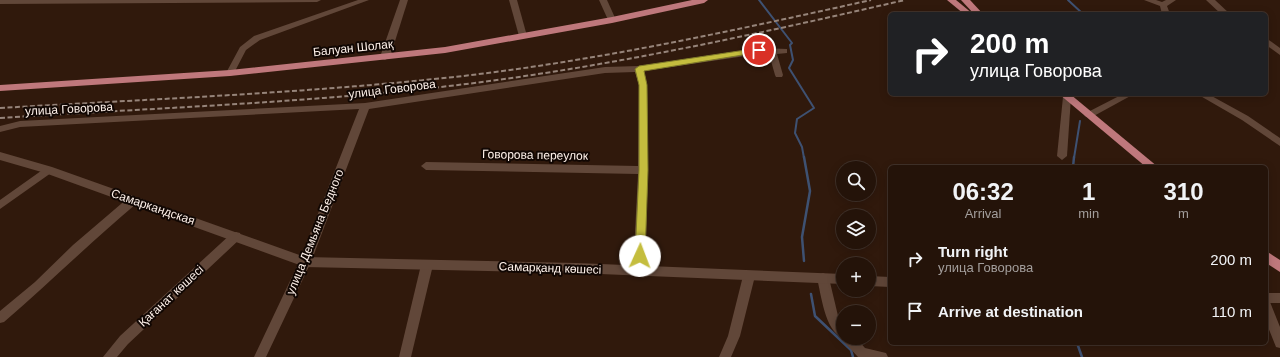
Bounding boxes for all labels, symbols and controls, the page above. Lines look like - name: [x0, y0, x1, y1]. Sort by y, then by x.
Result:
- icon: right: [904, 28, 956, 80]
- text: 200 m: [970, 28, 1049, 59]
- pin: [742, 33, 776, 67]
- street label: Балуан Шолақ: [312, 37, 394, 59]
- icon: arrive: [748, 39, 770, 61]
- text: улица Говорова: [970, 61, 1102, 81]
- street label: улица Говорова: [348, 77, 437, 101]
- street label: улица Говорова: [25, 100, 114, 118]
- street label: Говорова переулок: [482, 147, 589, 163]
- map controls: [836, 161, 876, 345]
- button: search: [836, 161, 876, 201]
- street label: улица Демьяна Бедного: [283, 167, 347, 297]
- text: 06:32: [952, 178, 1014, 205]
- text: 1: [1082, 178, 1095, 205]
- text: 310: [1164, 178, 1204, 205]
- street label: Самаркандская: [109, 186, 197, 228]
- text: Arrival: [965, 206, 1002, 221]
- text: min: [1078, 206, 1099, 221]
- text: m: [1178, 206, 1189, 221]
- button: layers: [836, 209, 876, 249]
- position arrow: [619, 235, 661, 277]
- text: Turn right: [938, 243, 1008, 260]
- icon: right: [904, 248, 926, 270]
- text: 200 m: [1210, 251, 1252, 268]
- button: +: [836, 257, 876, 297]
- street label: Самарқанд көшесі: [498, 259, 602, 277]
- text: улица Говорова: [938, 260, 1033, 275]
- street label: Қағанат көшесі: [136, 262, 206, 330]
- icon: arrive: [904, 300, 926, 322]
- text: Arrive at destination: [938, 303, 1083, 320]
- text: 110 m: [1211, 303, 1252, 320]
- button: −: [836, 305, 876, 345]

